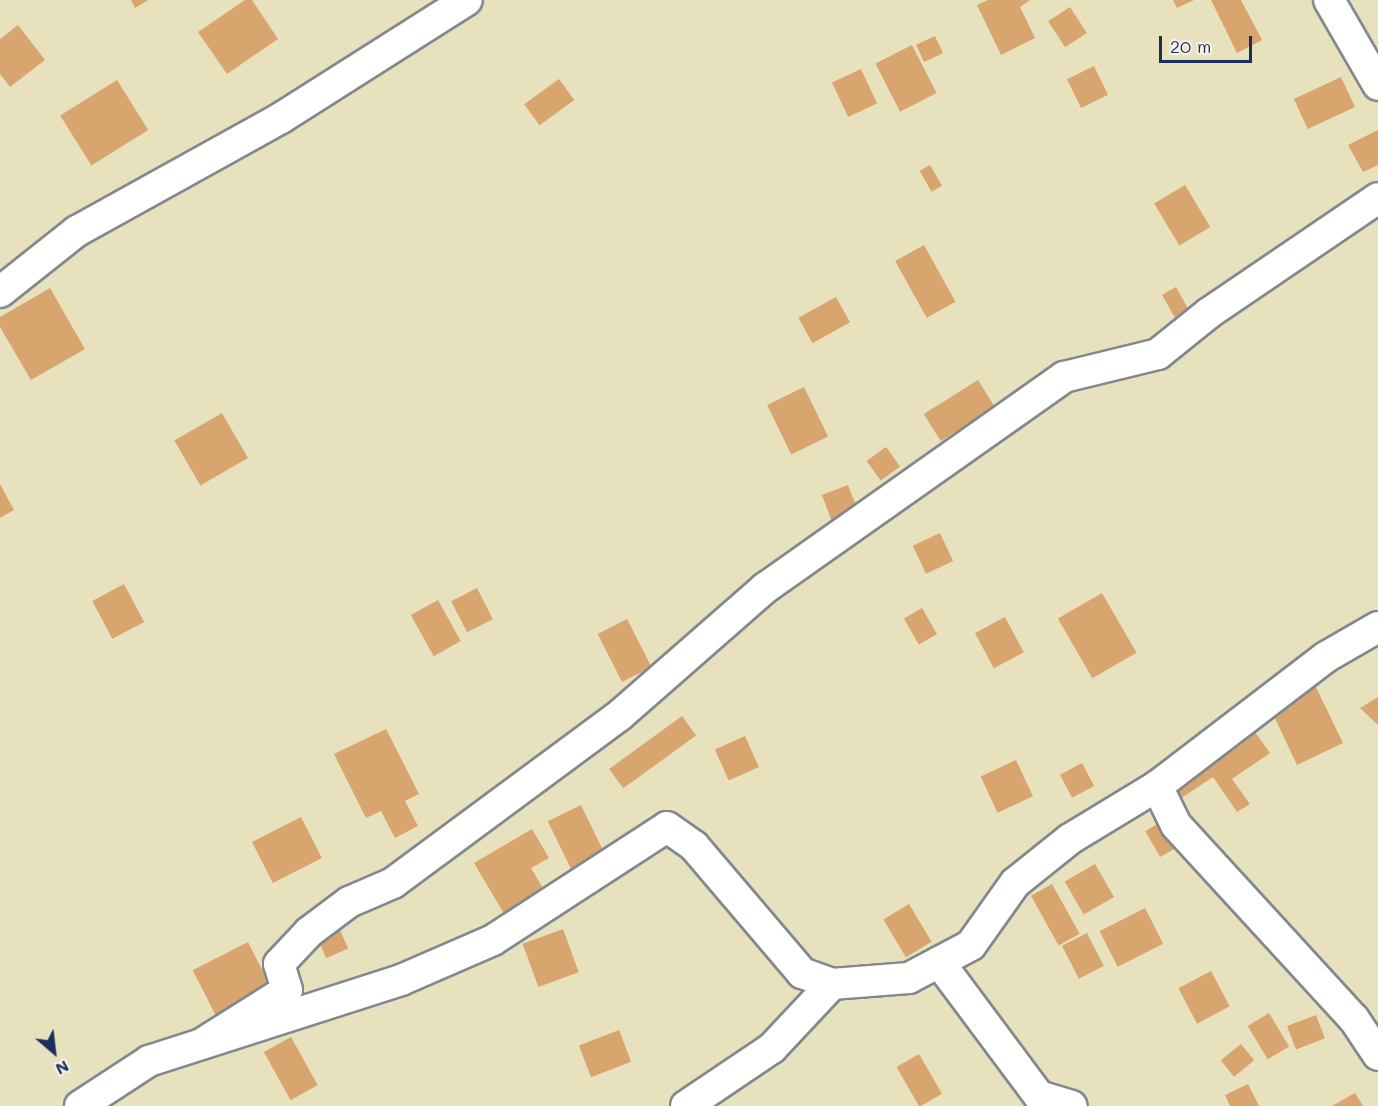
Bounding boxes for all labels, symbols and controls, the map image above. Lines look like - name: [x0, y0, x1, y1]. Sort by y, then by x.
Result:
- scale bar: [1162, 24, 1255, 62]
- text: 20 m: [1170, 34, 1211, 58]
- north arrow: [24, 1022, 84, 1082]
- text: N: [52, 1056, 73, 1080]

